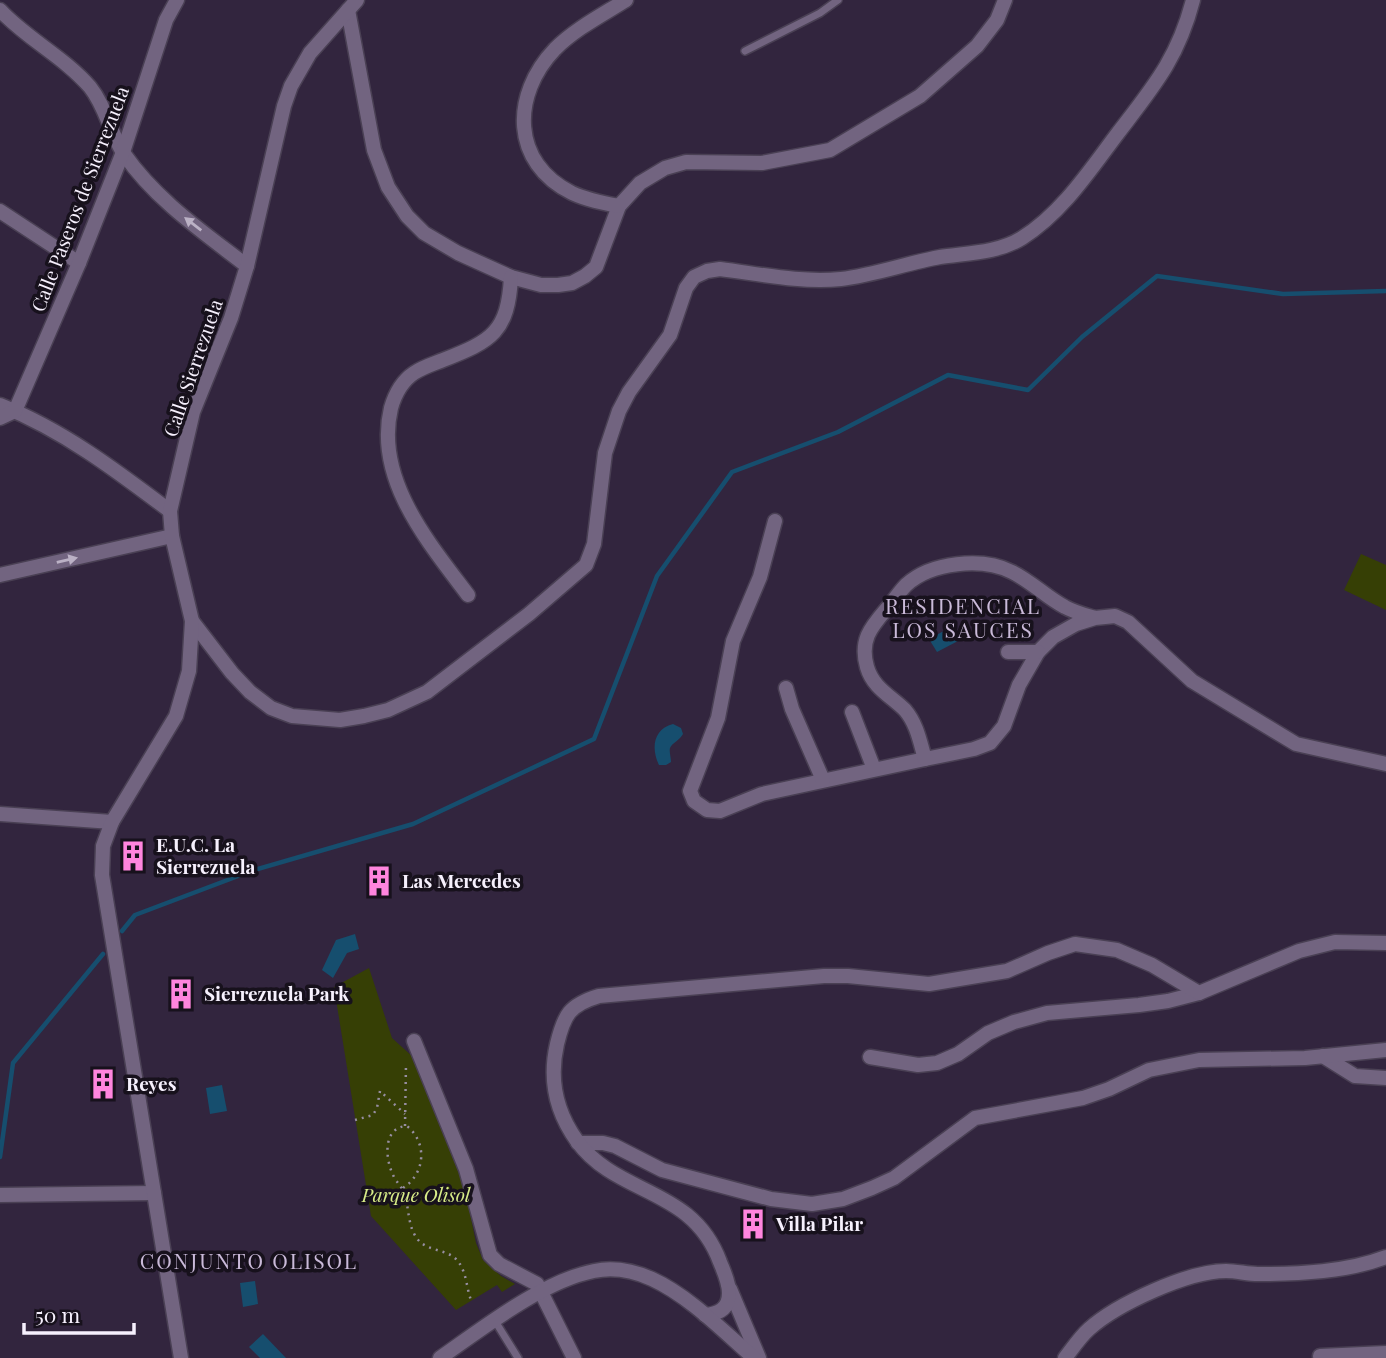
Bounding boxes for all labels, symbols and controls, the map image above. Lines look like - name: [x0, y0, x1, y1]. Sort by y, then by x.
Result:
- street label: Calle Paseros de Sierrezuela: [24, 82, 134, 315]
- one-way arrow: [185, 216, 203, 231]
- street label: Calle Sierrezuela: [156, 295, 228, 440]
- one-way arrow: [56, 554, 78, 565]
- district label: RESIDENCIAL LOS SAUCES: [885, 591, 1041, 643]
- place label: E.U.C. La Sierrezuela: [156, 831, 256, 879]
- building icon: E.U.C. La Sierrezuela: [116, 839, 150, 873]
- building icon: Las Mercedes: [362, 864, 396, 898]
- place label: Las Mercedes: [402, 867, 521, 893]
- building icon: Sierrezuela Park: [164, 977, 198, 1011]
- place label: Sierrezuela Park: [204, 980, 350, 1006]
- building icon: Reyes: [86, 1067, 120, 1101]
- place label: Reyes: [126, 1070, 177, 1096]
- park label: Parque Olisol: [361, 1181, 471, 1207]
- building icon: Villa Pilar: [736, 1207, 770, 1241]
- place label: Villa Pilar: [775, 1210, 863, 1236]
- district label: CONJUNTO OLISOL: [140, 1246, 358, 1274]
- scale bar: [24, 1292, 135, 1336]
- text: 50 m: [35, 1300, 81, 1328]

